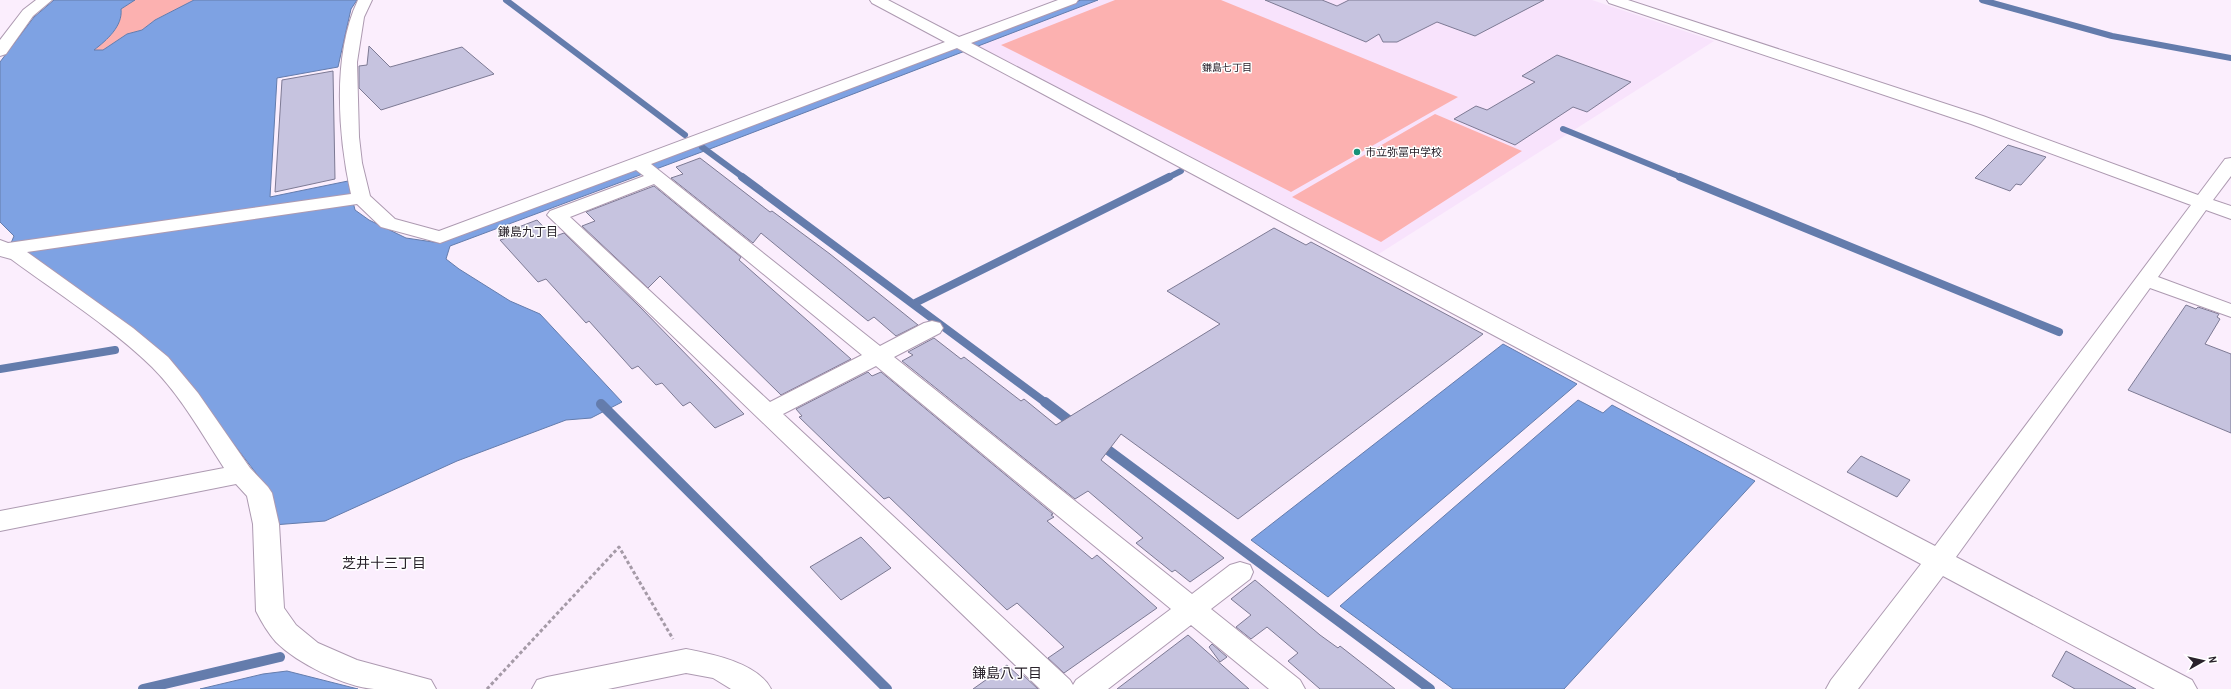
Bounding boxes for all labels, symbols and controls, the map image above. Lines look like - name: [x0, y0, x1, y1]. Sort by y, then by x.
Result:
- district label: 鎌島七丁目: [1202, 61, 1252, 74]
- place label: 市立弥冨中学校: [1365, 145, 1442, 159]
- marker: 市立弥冨中学校: [1352, 147, 1362, 157]
- district label: 鎌島九丁目: [498, 224, 558, 240]
- district label: 芝井十三丁目: [342, 554, 426, 572]
- north arrow: [2183, 641, 2223, 681]
- text: N: [2206, 655, 2220, 664]
- district label: 鎌島八丁目: [972, 664, 1042, 682]

